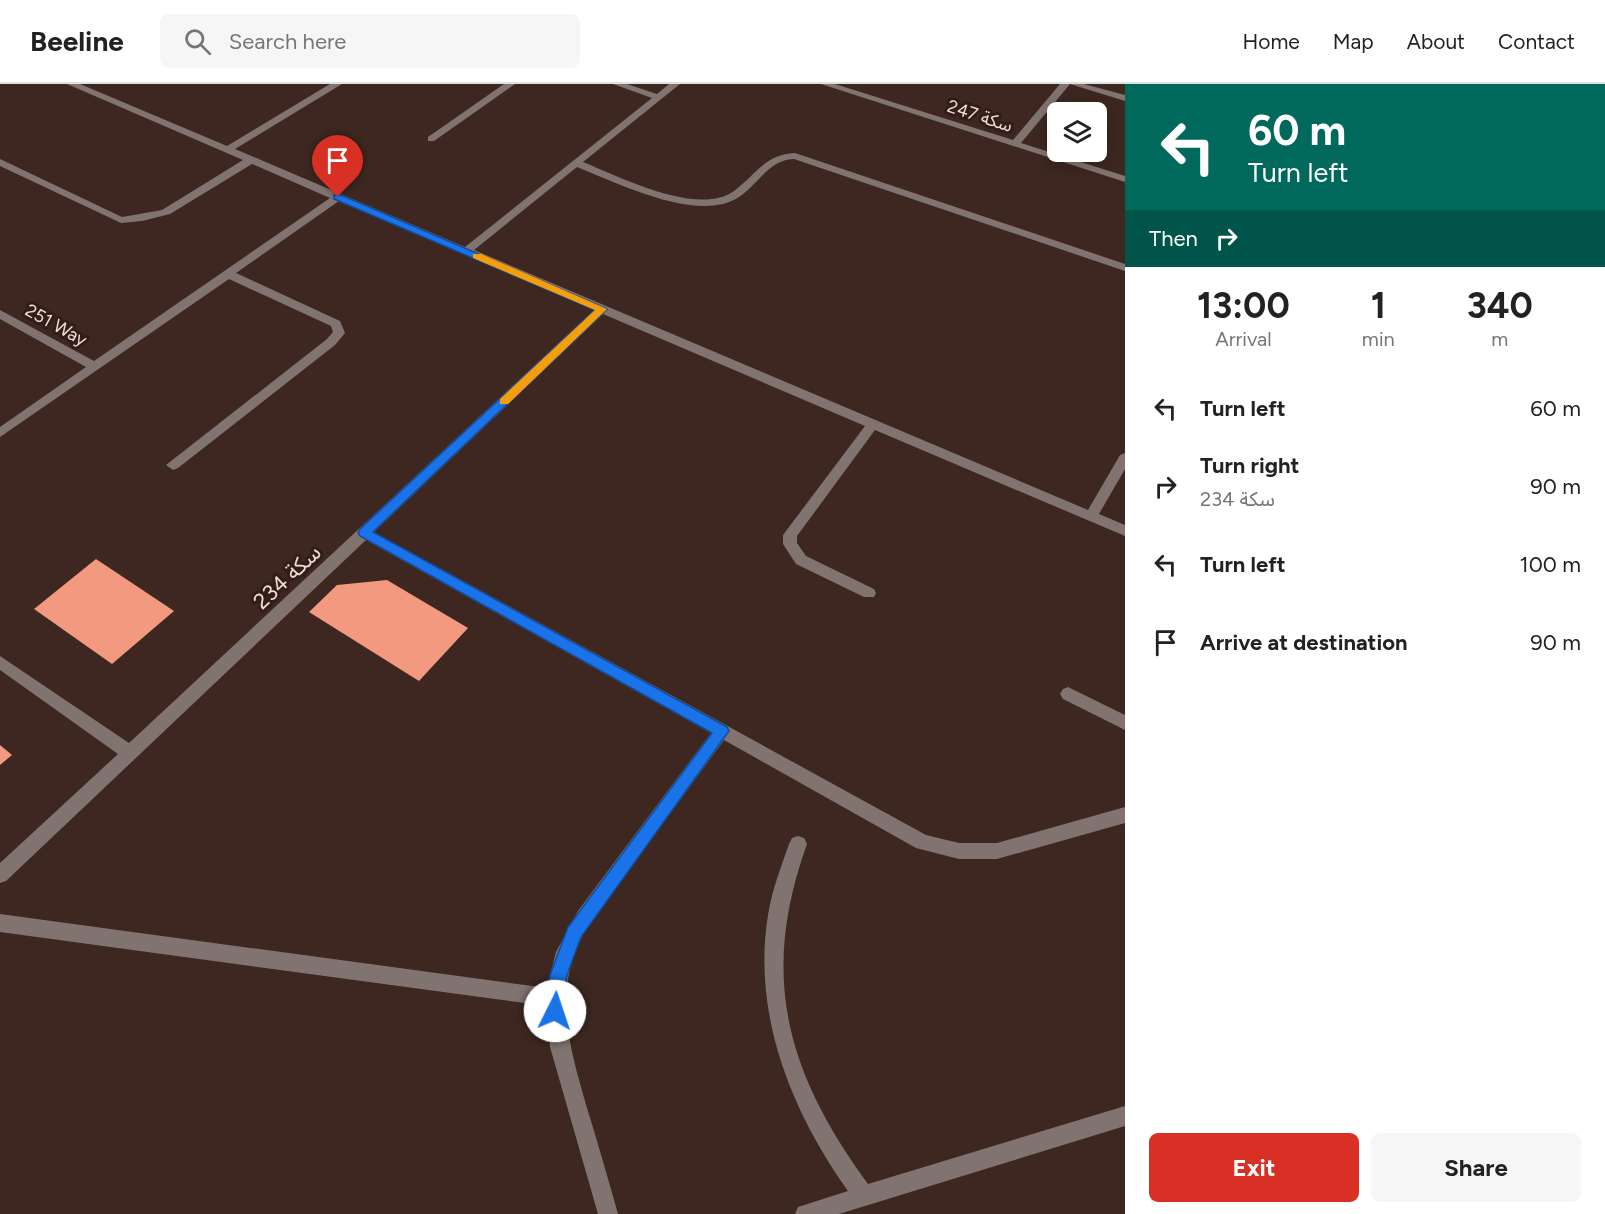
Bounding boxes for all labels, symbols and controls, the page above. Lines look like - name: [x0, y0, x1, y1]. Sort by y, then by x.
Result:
- search box: [160, 14, 580, 68]
- text: Beeline: [30, 24, 124, 58]
- icon: search: [181, 25, 214, 58]
- text: Search here: [229, 28, 346, 55]
- text: Home: [1243, 29, 1300, 54]
- text: Map: [1333, 29, 1374, 54]
- text: About: [1407, 29, 1465, 54]
- text: Contact: [1498, 29, 1575, 54]
- street label: سكة 247: [945, 95, 1015, 137]
- map controls: [1047, 102, 1107, 162]
- button: layers: [1047, 102, 1107, 162]
- text: 60 m: [1248, 105, 1346, 156]
- icon: left: [1149, 108, 1227, 186]
- pin: [312, 135, 363, 197]
- icon: arrive: [321, 144, 354, 177]
- text: Turn left: [1248, 156, 1348, 189]
- icon: right: [1210, 222, 1243, 255]
- text: Then: [1149, 225, 1198, 252]
- text: 13:00: [1197, 284, 1290, 327]
- text: 1: [1371, 284, 1386, 327]
- text: 340: [1467, 284, 1533, 327]
- street label: 251 Way: [21, 299, 91, 351]
- text: Arrival: [1215, 327, 1272, 351]
- text: min: [1362, 327, 1395, 351]
- text: m: [1491, 327, 1508, 351]
- icon: left: [1149, 392, 1182, 425]
- text: Turn left: [1200, 395, 1286, 422]
- text: 60 m: [1530, 395, 1581, 422]
- text: Turn right: [1200, 452, 1299, 479]
- icon: right: [1149, 470, 1182, 503]
- text: 90 m: [1530, 473, 1581, 500]
- text: سكة 234: [1200, 487, 1275, 511]
- street label: سكة 234: [248, 539, 326, 615]
- icon: left: [1149, 548, 1182, 581]
- text: Turn left: [1200, 551, 1286, 578]
- text: 100 m: [1520, 551, 1581, 578]
- icon: arrive: [1149, 626, 1182, 659]
- text: Arrive at destination: [1200, 629, 1408, 656]
- text: 90 m: [1530, 629, 1581, 656]
- position arrow: [523, 979, 587, 1043]
- button: Exit: [1149, 1133, 1359, 1202]
- button: Share: [1371, 1133, 1581, 1202]

